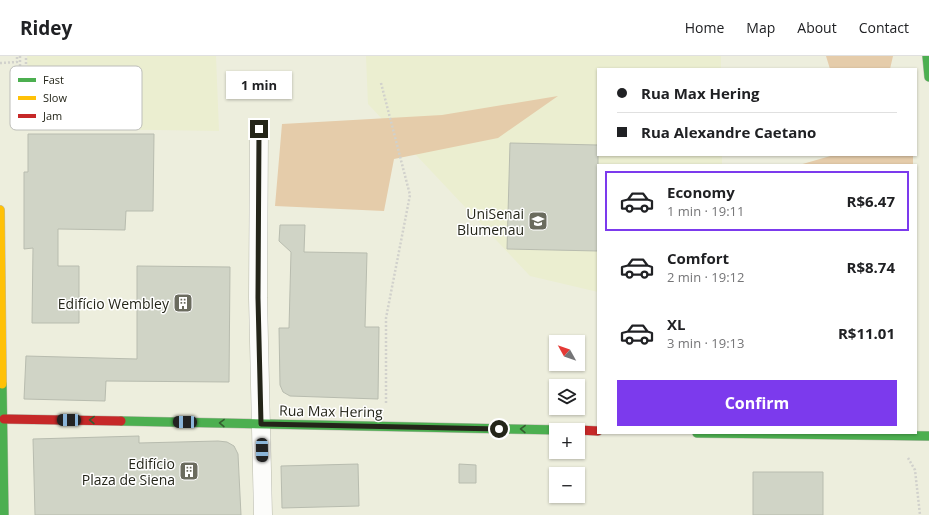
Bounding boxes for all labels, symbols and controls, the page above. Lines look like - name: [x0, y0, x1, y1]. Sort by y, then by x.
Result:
- text: Ridey: [20, 15, 72, 41]
- text: Home: [685, 18, 724, 37]
- text: Map: [746, 18, 775, 37]
- text: About: [797, 18, 837, 37]
- text: Contact: [859, 18, 909, 37]
- legend: [10, 66, 142, 130]
- callout: 1 min: [226, 71, 292, 99]
- text: Fast: [43, 72, 64, 87]
- text: 1 min: [241, 76, 277, 94]
- text: Rua Max Hering: [641, 83, 760, 103]
- text: Slow: [43, 90, 67, 105]
- text: Jam: [42, 108, 62, 123]
- route end: [250, 120, 268, 138]
- text: Rua Alexandre Caetano: [641, 122, 816, 142]
- text: Economy: [667, 182, 735, 202]
- icon: car: [619, 183, 655, 219]
- text: R$6.47: [847, 191, 895, 211]
- text: 1 min · 19:11: [667, 202, 744, 220]
- place label: UniSenai Blumenau: [457, 204, 524, 239]
- school or university icon: UniSenai Blumenau: [527, 210, 549, 232]
- text: Comfort: [667, 248, 729, 268]
- icon: car: [619, 249, 655, 285]
- text: R$8.74: [847, 257, 895, 277]
- text: 2 min · 19:12: [667, 268, 744, 286]
- building icon: Edifício Wembley: [172, 292, 194, 314]
- place label: Edifício Wembley: [58, 294, 170, 313]
- text: XL: [667, 314, 685, 334]
- icon: car: [619, 315, 655, 351]
- text: R$11.01: [838, 323, 895, 343]
- text: 3 min · 19:13: [667, 334, 744, 352]
- north arrow: [549, 335, 585, 371]
- map controls: [549, 335, 585, 503]
- button: layers: [549, 379, 585, 415]
- button: Confirm: [617, 380, 897, 426]
- street label: Rua Max Hering: [279, 401, 383, 421]
- car: [57, 414, 81, 426]
- one-way arrow: [89, 416, 95, 425]
- car: [173, 416, 197, 428]
- one-way arrow: [219, 419, 225, 427]
- route start: [490, 420, 508, 438]
- button: +: [549, 423, 585, 459]
- one-way arrow: [520, 425, 526, 433]
- car: [256, 438, 268, 462]
- place label: Edifício Plaza de Siena: [82, 454, 175, 489]
- building icon: Edifício Plaza de Siena: [178, 460, 200, 482]
- button: −: [549, 467, 585, 503]

